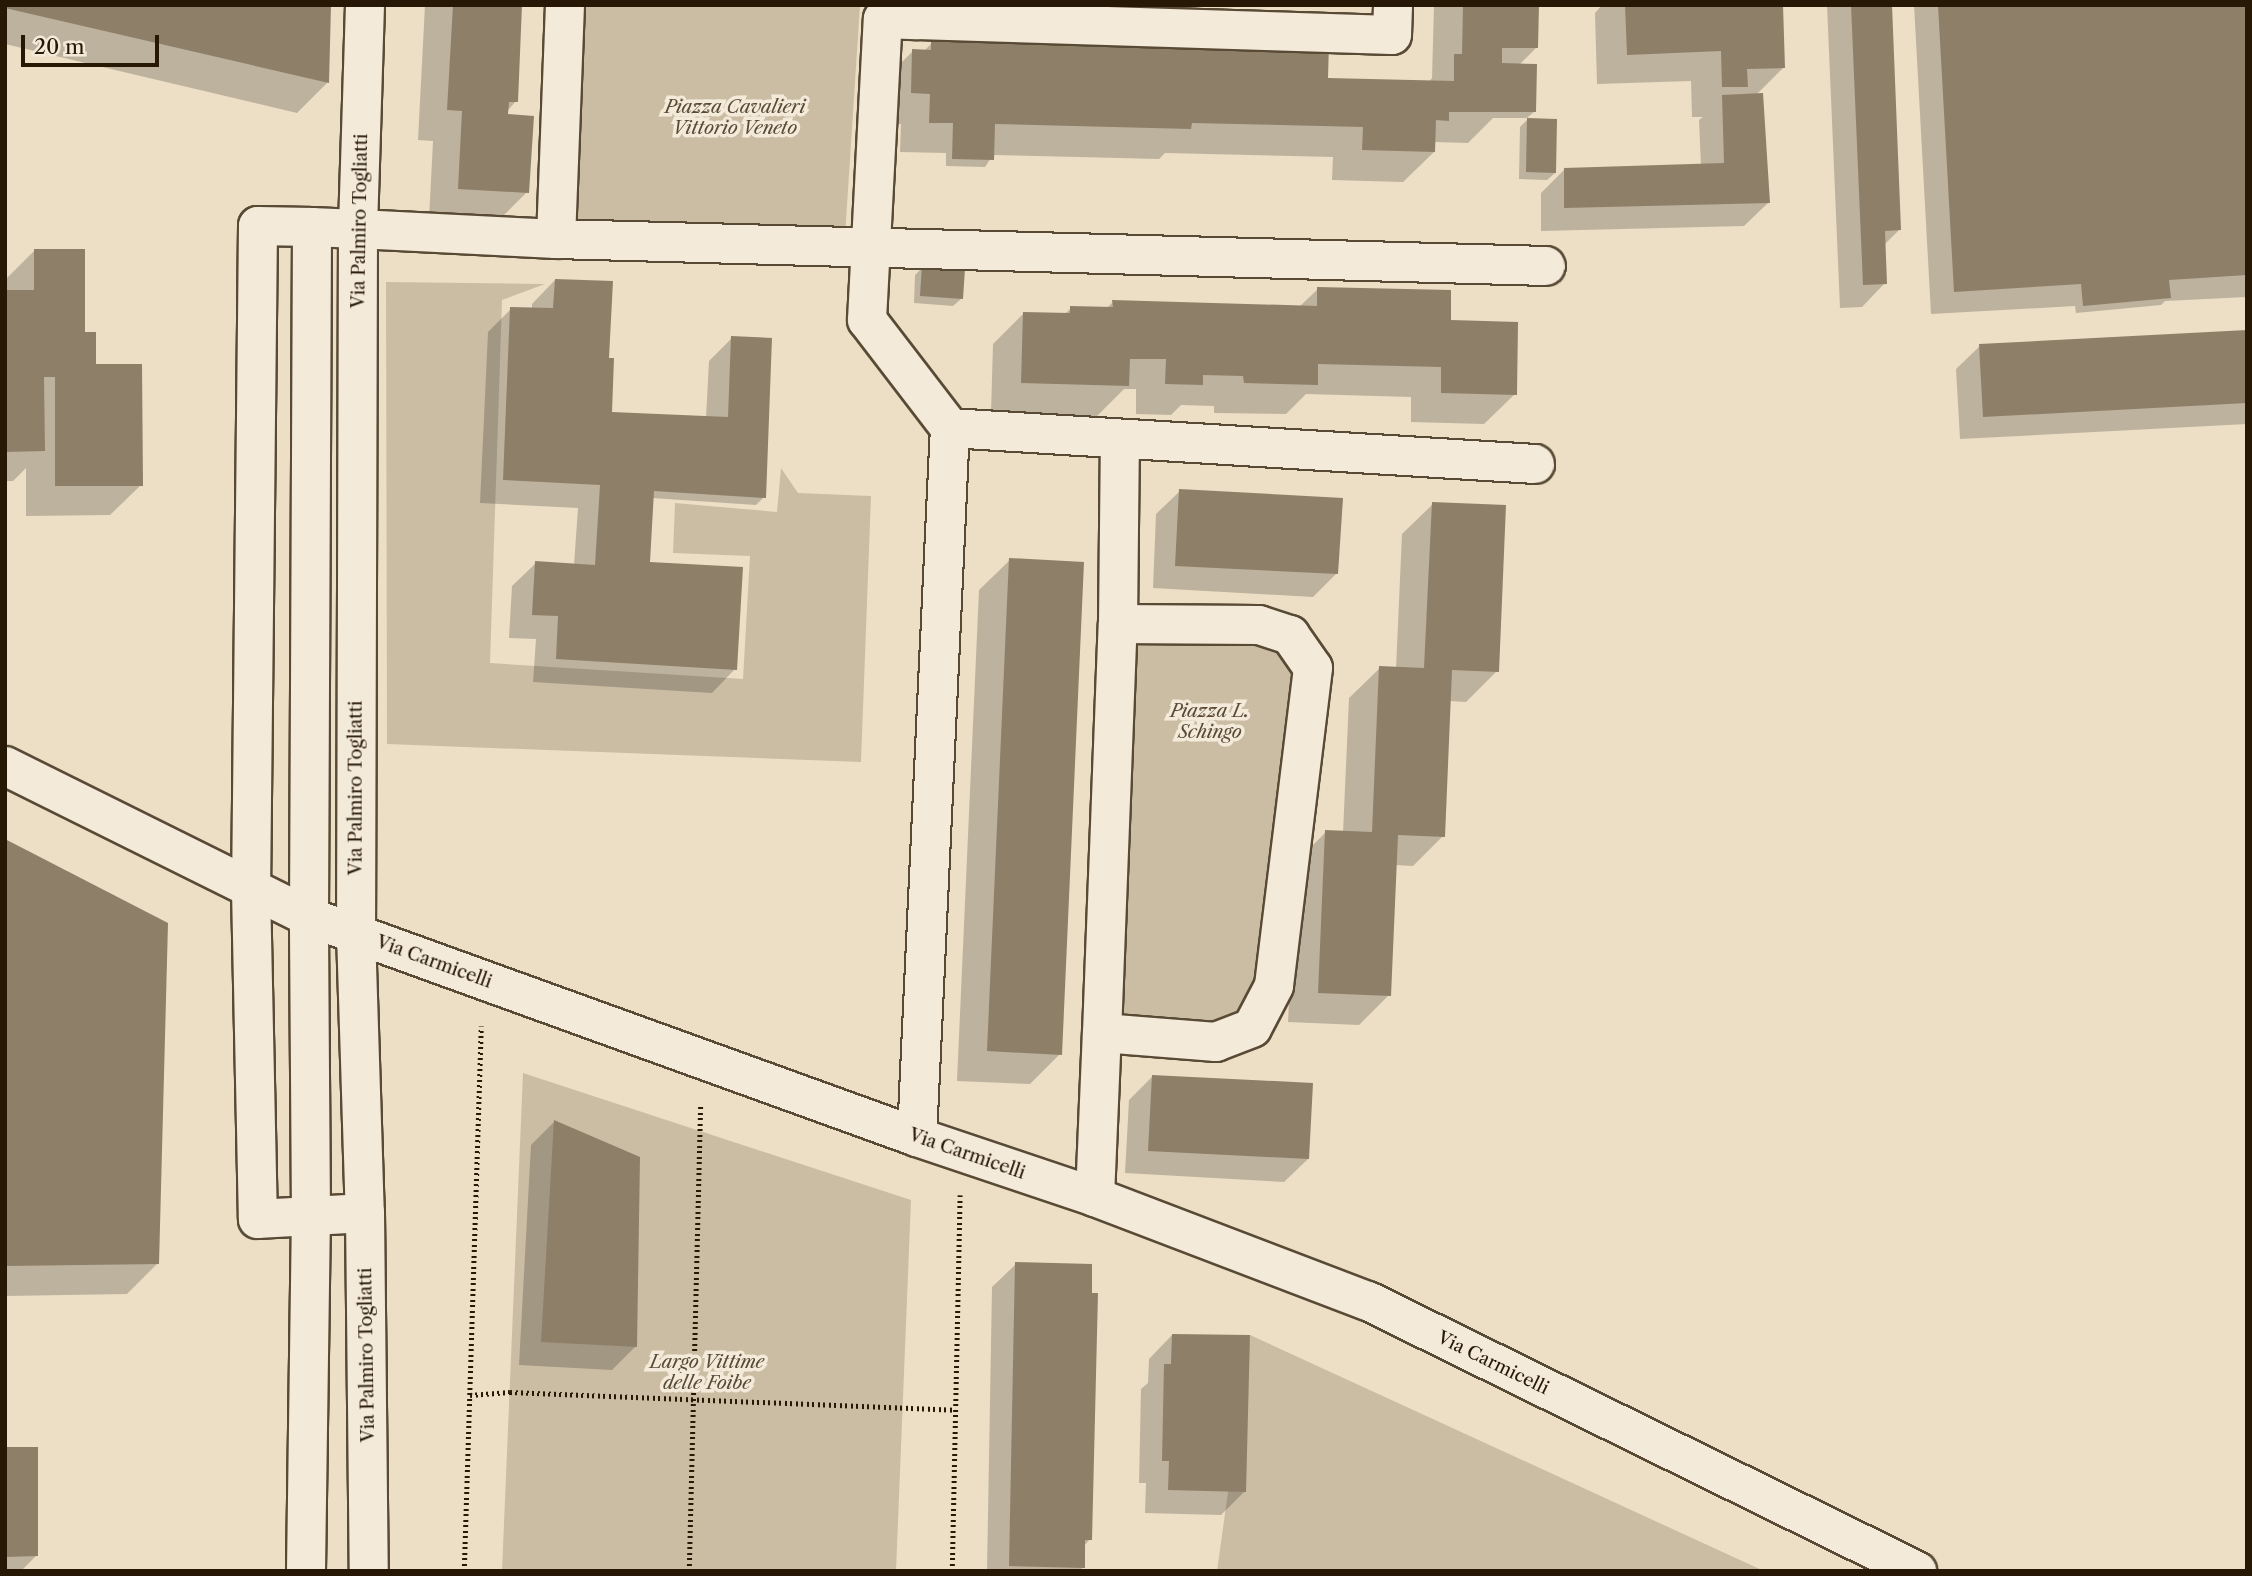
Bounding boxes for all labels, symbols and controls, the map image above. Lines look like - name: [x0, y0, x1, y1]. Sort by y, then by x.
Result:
- scale bar: [24, 21, 163, 65]
- text: 20 m: [34, 34, 85, 59]
- park label: Piazza Cavalieri Vittorio Veneto: [665, 97, 805, 140]
- street label: Via Palmiro Togliatti: [348, 133, 372, 309]
- street label: Via Palmiro Togliatti: [345, 700, 367, 876]
- park label: Piazza L. Schingo: [1170, 701, 1250, 744]
- street label: Via Carmicelli: [373, 931, 495, 993]
- street label: Via Carmicelli: [906, 1124, 1028, 1184]
- street label: Via Palmiro Togliatti: [355, 1267, 379, 1443]
- street label: Via Carmicelli: [1434, 1327, 1552, 1399]
- park label: Largo Vittime delle Foibe: [650, 1352, 764, 1394]

